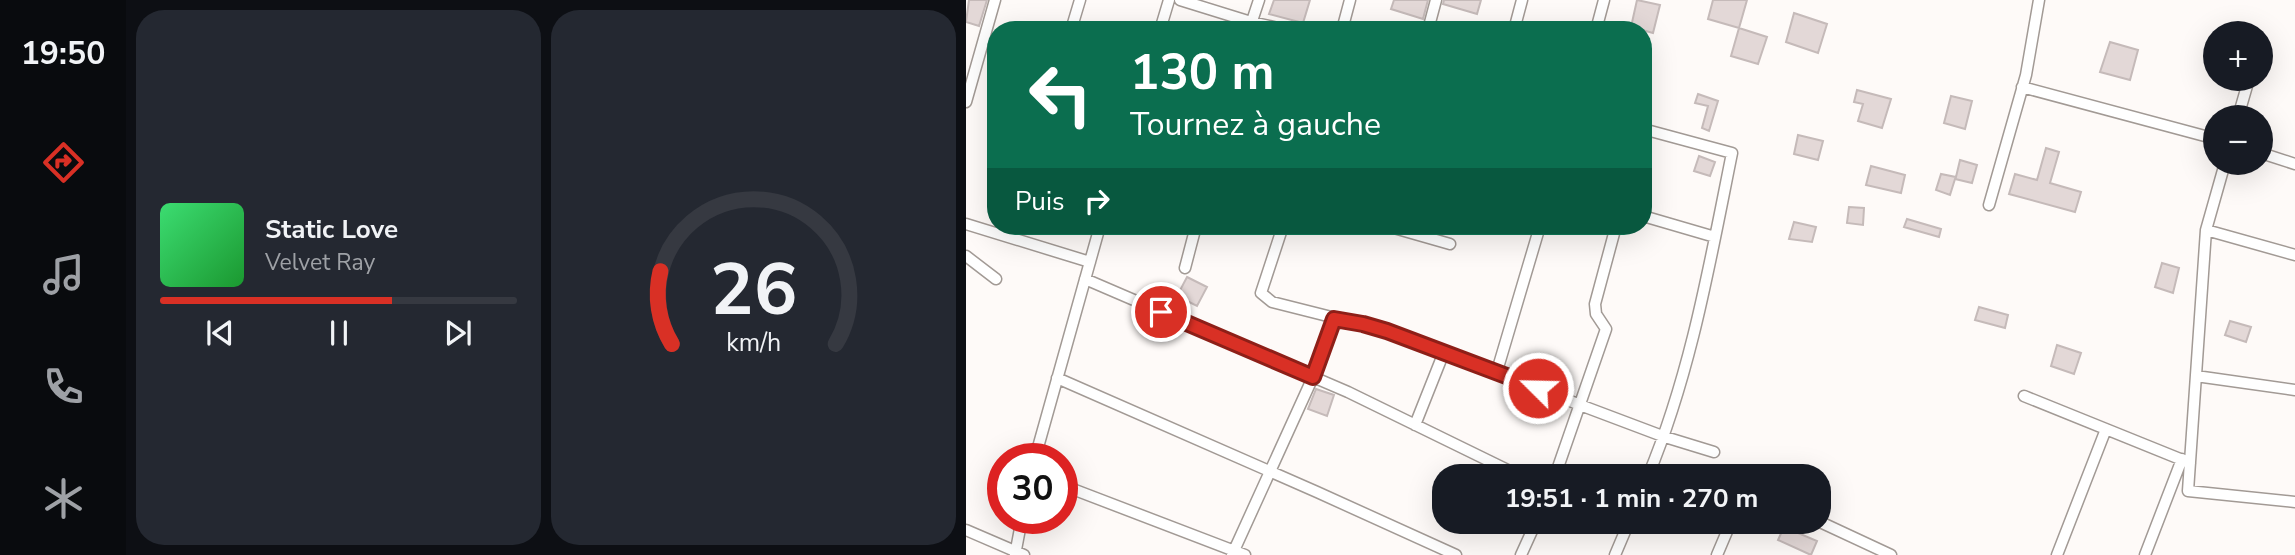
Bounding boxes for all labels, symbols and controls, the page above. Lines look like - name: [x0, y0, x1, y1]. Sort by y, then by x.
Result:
- map controls: [2203, 21, 2273, 175]
- button: +: [2203, 21, 2273, 91]
- text: 19:50: [21, 32, 105, 75]
- text: 130 m: [1130, 39, 1274, 106]
- icon: left: [1015, 49, 1106, 140]
- text: Tournez à gauche: [1130, 103, 1381, 146]
- button: −: [2203, 105, 2273, 175]
- icon: directions: [39, 138, 88, 187]
- icon: right: [1078, 182, 1116, 220]
- text: Puis: [1015, 184, 1064, 219]
- text: Static Love: [265, 212, 398, 247]
- text: 26: [710, 240, 797, 340]
- text: Velvet Ray: [265, 247, 375, 278]
- icon: music: [39, 250, 88, 299]
- pin: [1131, 282, 1191, 342]
- icon: arrive: [1142, 293, 1180, 331]
- icon: previous: [201, 314, 239, 352]
- icon: pause: [320, 314, 358, 352]
- icon: next: [439, 314, 477, 352]
- text: km/h: [726, 325, 781, 359]
- position arrow: [1501, 351, 1575, 425]
- icon: phone: [39, 362, 88, 411]
- speed limit sign: 30: [987, 443, 1078, 534]
- icon: climate: [39, 474, 88, 523]
- text: 19:51 · 1 min · 270 m: [1505, 481, 1758, 516]

